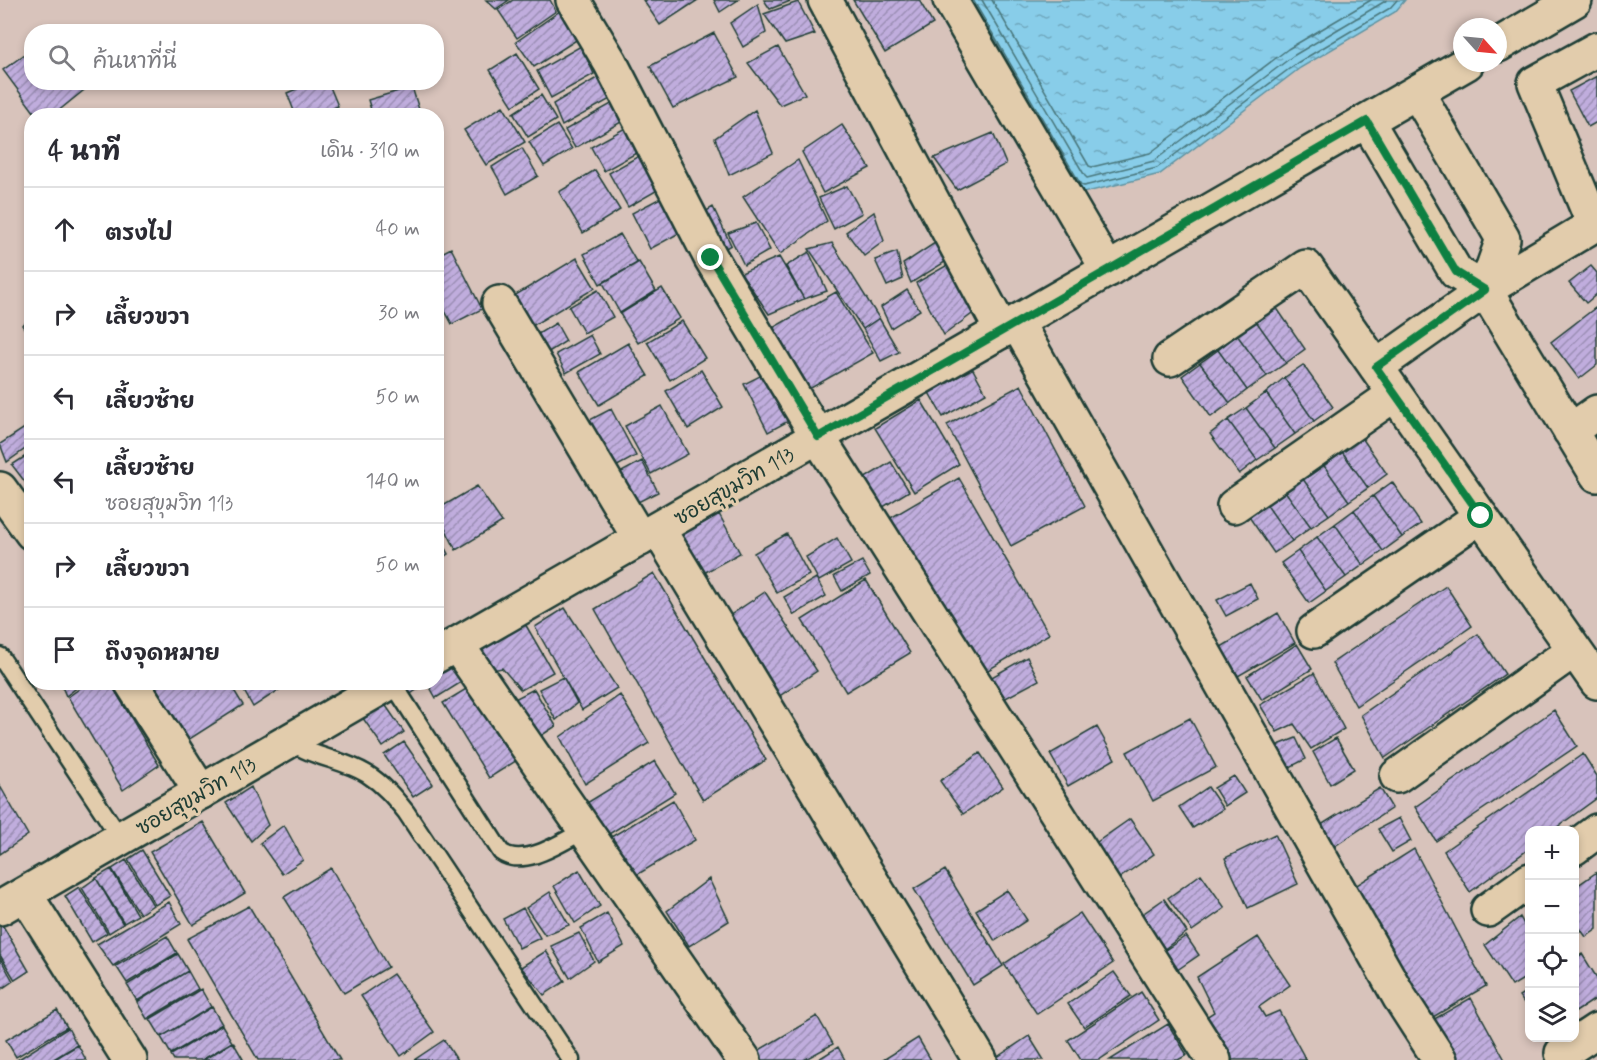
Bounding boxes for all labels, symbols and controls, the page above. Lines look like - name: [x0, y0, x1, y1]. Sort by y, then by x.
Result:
- north arrow: [1453, 18, 1507, 72]
- search box: [24, 24, 444, 90]
- icon: search: [45, 41, 78, 74]
- text: ค้นหาที่นี่: [93, 48, 177, 76]
- text: 4 นาที: [48, 136, 120, 170]
- text: เดิน · 310 m: [320, 138, 420, 165]
- icon: ahead: [48, 213, 81, 246]
- text: 40 m: [376, 216, 420, 243]
- text: ตรงไป: [105, 220, 173, 248]
- route end: [697, 244, 723, 270]
- icon: right: [48, 297, 81, 330]
- text: 30 m: [378, 300, 420, 327]
- text: เลี้ยวขวา: [105, 304, 189, 332]
- icon: left: [48, 381, 81, 414]
- text: 50 m: [375, 384, 420, 411]
- text: เลี้ยวซ้าย: [105, 388, 195, 416]
- street label: ซอยสุขุมวิท 113: [669, 441, 801, 534]
- text: เลี้ยวซ้าย: [105, 455, 195, 483]
- icon: left: [48, 465, 81, 498]
- text: 140 m: [366, 468, 420, 495]
- text: ซอยสุขุมวิท 113: [105, 491, 233, 518]
- route start: [1467, 502, 1493, 528]
- icon: right: [48, 549, 81, 582]
- text: 50 m: [375, 552, 420, 579]
- text: เลี้ยวขวา: [105, 556, 189, 584]
- icon: arrive: [48, 633, 81, 666]
- text: ถึงจุดหมาย: [105, 640, 220, 668]
- street label: ซอยสุขุมวิท 113: [131, 751, 263, 844]
- map controls: [1525, 826, 1579, 1042]
- button: +: [1525, 826, 1579, 880]
- button: −: [1525, 880, 1579, 934]
- button: locate: [1525, 934, 1579, 988]
- button: layers: [1525, 988, 1579, 1042]

